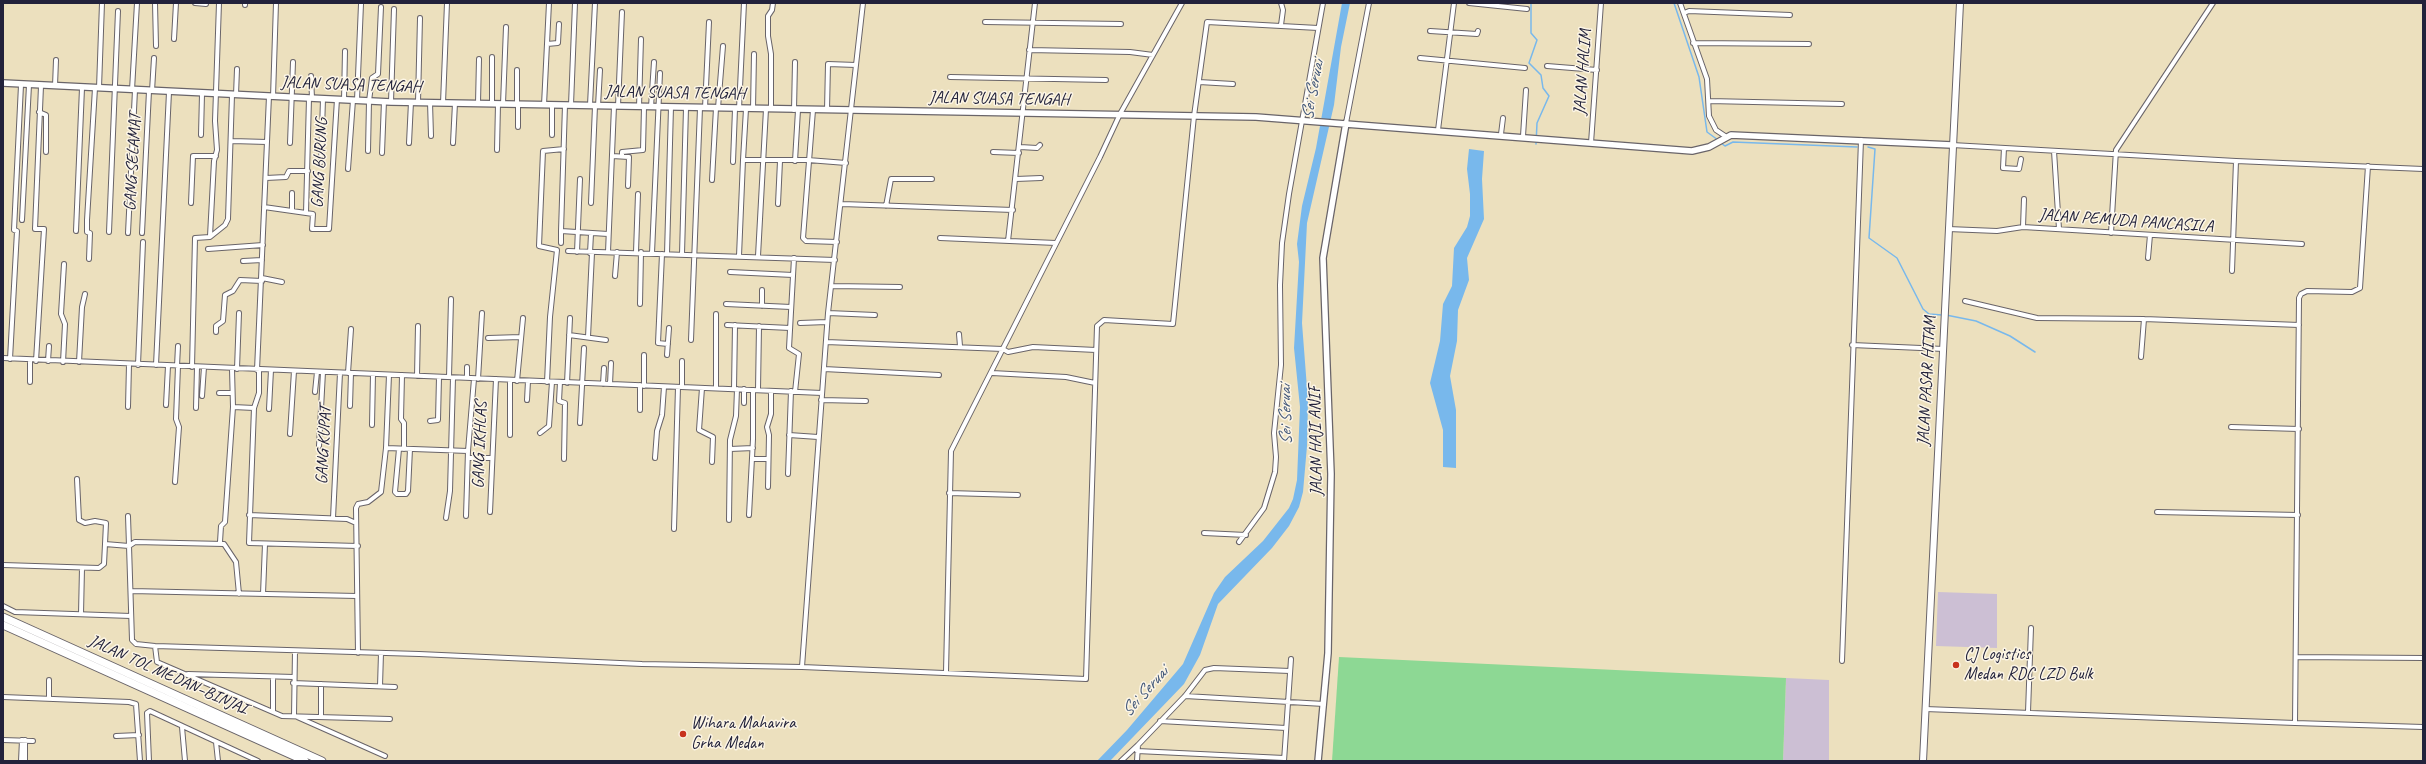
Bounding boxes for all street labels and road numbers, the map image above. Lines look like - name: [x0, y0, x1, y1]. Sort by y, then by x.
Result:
- street label: JALAN HALIM: [1570, 28, 1596, 116]
- street label: JALAN SUASA TENGAH: [280, 72, 422, 98]
- street label: JALAN SUASA TENGAH: [605, 82, 745, 104]
- street label: JALAN SUASA TENGAH: [929, 88, 1069, 110]
- street label: GANG SELAMAT: [120, 112, 146, 212]
- street label: GANG BURUNG: [307, 118, 333, 208]
- street label: JALAN PEMUDA PANCASILA: [2038, 205, 2214, 237]
- street label: JALAN PASAR HITAM: [1913, 315, 1941, 447]
- street label: JALAN HAJI ANIF: [1305, 386, 1327, 496]
- street label: GANG IKHLAS: [468, 401, 492, 489]
- street label: GANG KUPAT: [312, 405, 336, 485]
- street label: JALAN TOL MEDAN–BINJAI: [85, 631, 251, 719]

